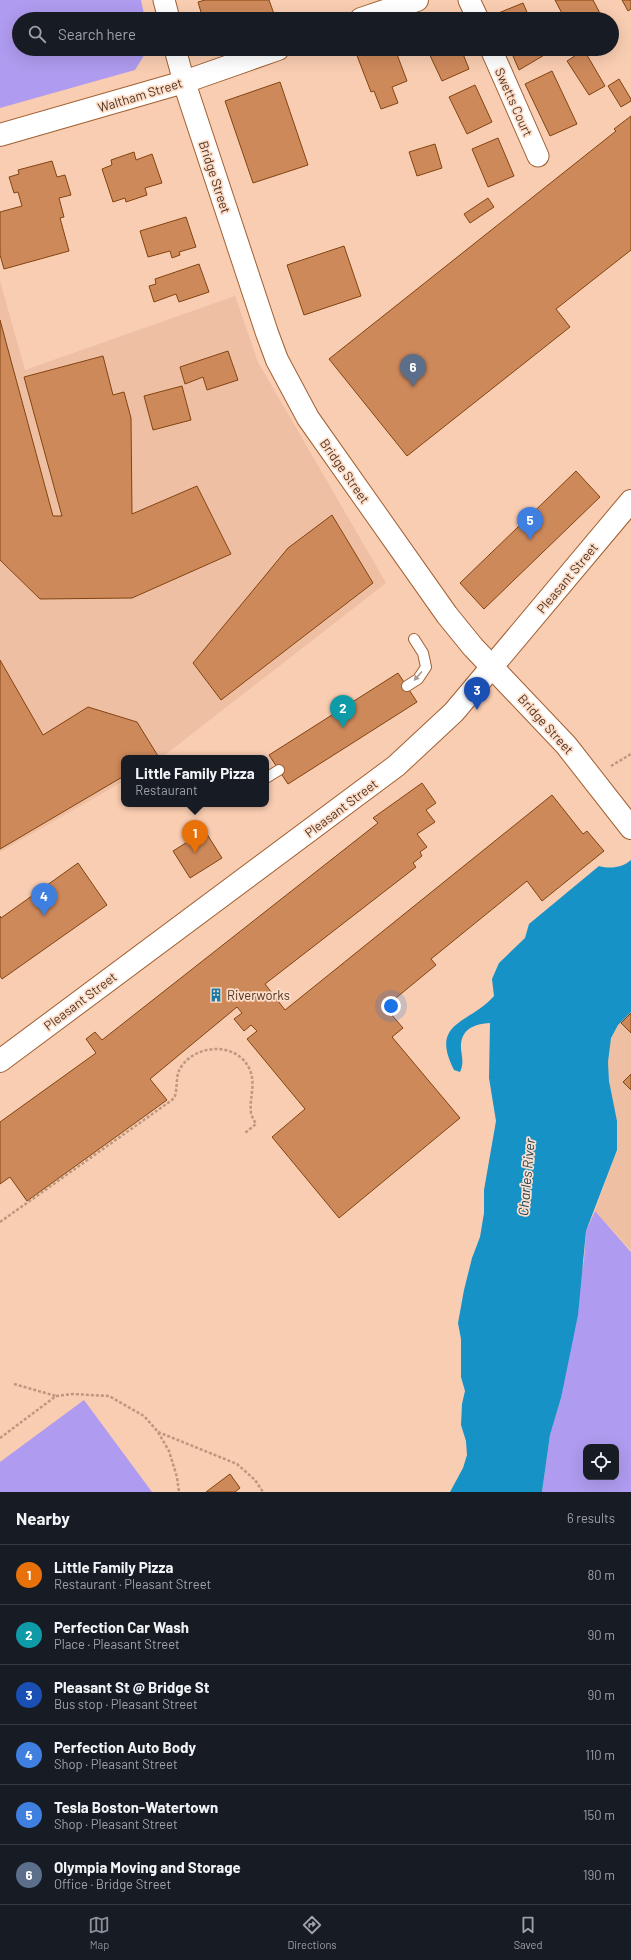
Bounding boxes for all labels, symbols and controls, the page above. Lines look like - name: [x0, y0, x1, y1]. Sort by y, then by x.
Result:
- search box: [12, 12, 619, 56]
- icon: search: [26, 23, 48, 45]
- text: Search here: [58, 25, 136, 43]
- street label: Swetts Court: [492, 65, 536, 139]
- street label: Waltham Street: [96, 75, 184, 115]
- street label: Bridge Street: [196, 139, 234, 215]
- pin: 6: [400, 354, 426, 387]
- street label: Bridge Street: [317, 436, 373, 506]
- pin: 5: [517, 507, 543, 540]
- street label: Pleasant Street: [533, 540, 601, 616]
- one-way arrow: [414, 671, 423, 682]
- pin: 3: [464, 677, 490, 710]
- street label: Bridge Street: [515, 691, 577, 757]
- pin: 2: [330, 695, 356, 728]
- popup: [121, 755, 269, 807]
- text: Little Family Pizza: [135, 764, 255, 782]
- street label: Pleasant Street: [301, 775, 381, 841]
- text: Restaurant: [135, 782, 198, 798]
- pin: 1: [182, 820, 208, 853]
- pin: 4: [31, 883, 57, 916]
- street label: Pleasant Street: [40, 968, 120, 1034]
- building icon: Riverworks: [208, 987, 224, 1003]
- place label: Riverworks: [227, 987, 290, 1003]
- your location: [381, 996, 401, 1016]
- water label: Charles River: [514, 1137, 538, 1216]
- map controls: [583, 1444, 619, 1480]
- button: locate: [583, 1444, 619, 1480]
- text: Nearby: [16, 1508, 70, 1528]
- text: 6 results: [567, 1510, 615, 1526]
- text: Little Family Pizza: [54, 1558, 173, 1576]
- text: 1: [27, 1567, 31, 1583]
- text: 80 m: [588, 1567, 615, 1583]
- text: Restaurant · Pleasant Street: [54, 1576, 211, 1592]
- text: Perfection Car Wash: [54, 1618, 189, 1636]
- text: 2: [25, 1627, 33, 1643]
- text: 90 m: [588, 1627, 615, 1643]
- text: Place · Pleasant Street: [54, 1636, 180, 1652]
- text: Pleasant St @ Bridge St: [54, 1678, 209, 1696]
- text: 3: [25, 1687, 33, 1703]
- text: 90 m: [588, 1687, 615, 1703]
- text: Bus stop · Pleasant Street: [54, 1696, 198, 1712]
- text: Perfection Auto Body: [54, 1738, 196, 1756]
- text: 4: [25, 1747, 33, 1763]
- text: 110 m: [585, 1747, 615, 1763]
- text: Shop · Pleasant Street: [54, 1756, 178, 1772]
- text: Tesla Boston-Watertown: [54, 1798, 218, 1816]
- text: 5: [25, 1807, 33, 1823]
- text: 150 m: [583, 1807, 615, 1823]
- text: Shop · Pleasant Street: [54, 1816, 178, 1832]
- text: Olympia Moving and Storage: [54, 1858, 241, 1876]
- text: 6: [26, 1867, 32, 1883]
- text: 190 m: [583, 1867, 615, 1883]
- text: Office · Bridge Street: [54, 1876, 171, 1892]
- tab: Map: [88, 1914, 110, 1951]
- tab: Directions: [287, 1914, 337, 1951]
- tab: Saved: [514, 1914, 543, 1951]

